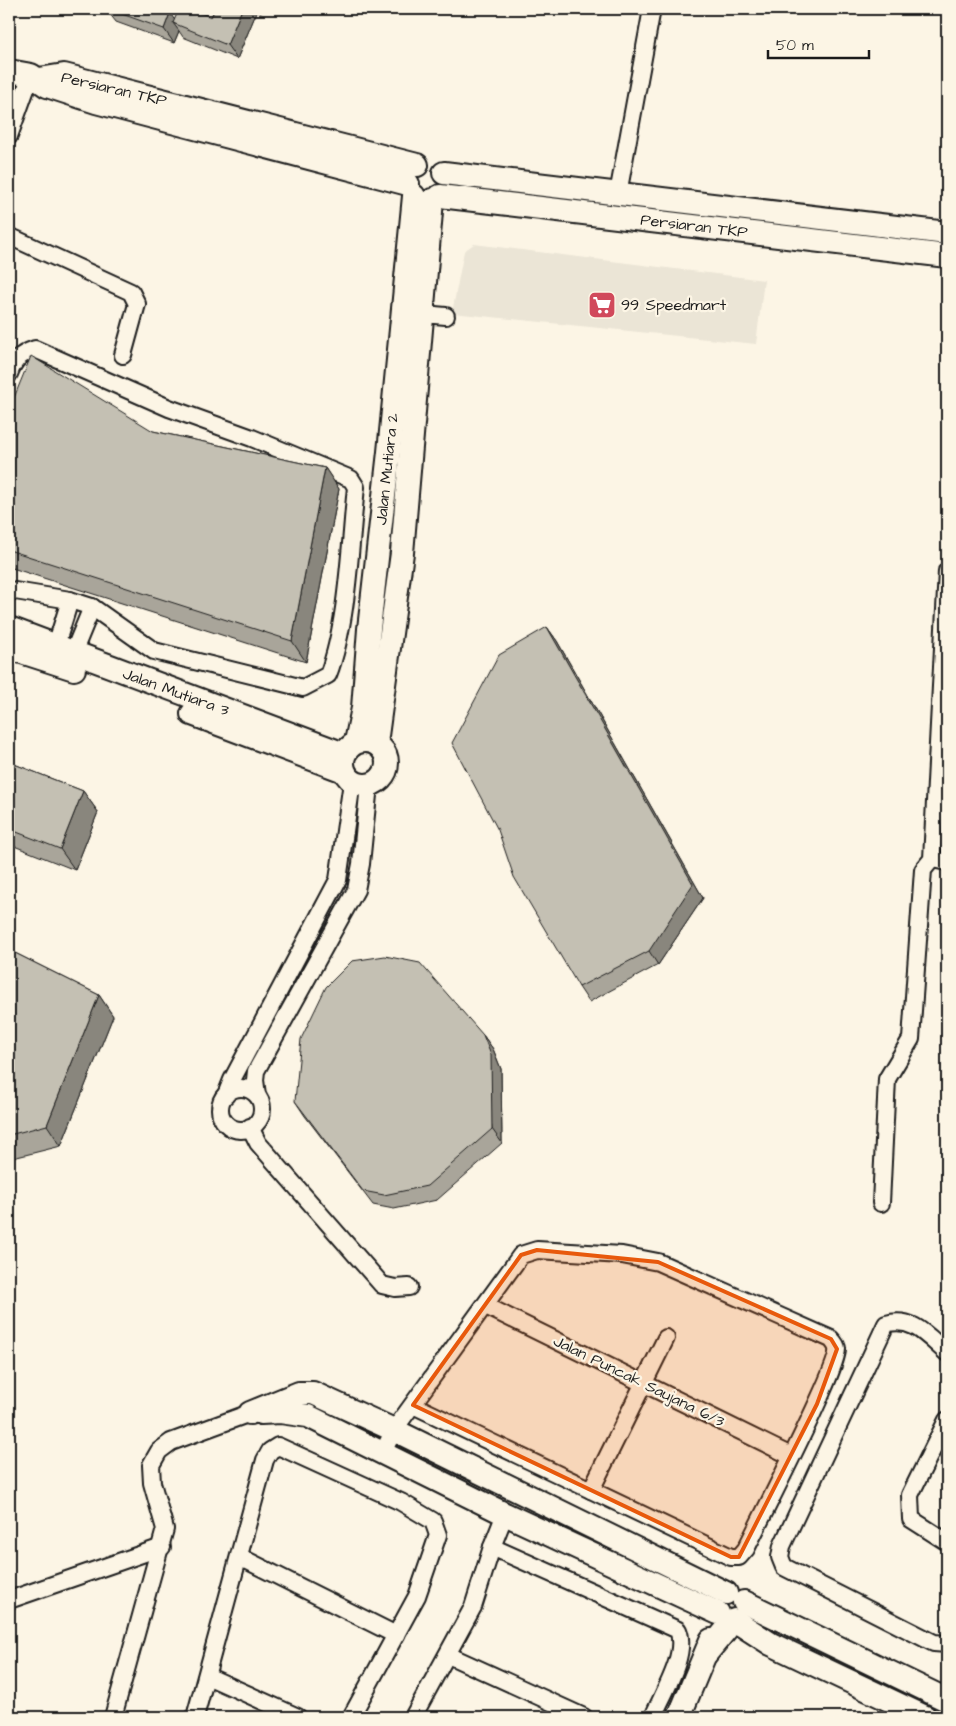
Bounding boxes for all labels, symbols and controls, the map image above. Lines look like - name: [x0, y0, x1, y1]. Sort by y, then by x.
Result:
- scale bar: [768, 28, 870, 60]
- text: 50 m: [776, 35, 814, 56]
- street label: Persiaran TKP: [59, 66, 169, 112]
- street label: Persiaran TKP: [639, 209, 749, 243]
- supermarket icon: 99 Speedmart: [587, 290, 617, 320]
- place label: 99 Speedmart: [621, 294, 727, 316]
- street label: Jalan Mutiara 2: [370, 412, 404, 526]
- street label: Jalan Mutiara 3: [120, 663, 232, 721]
- street label: Jalan Puncak Saujana 6/3: [550, 1330, 728, 1432]

